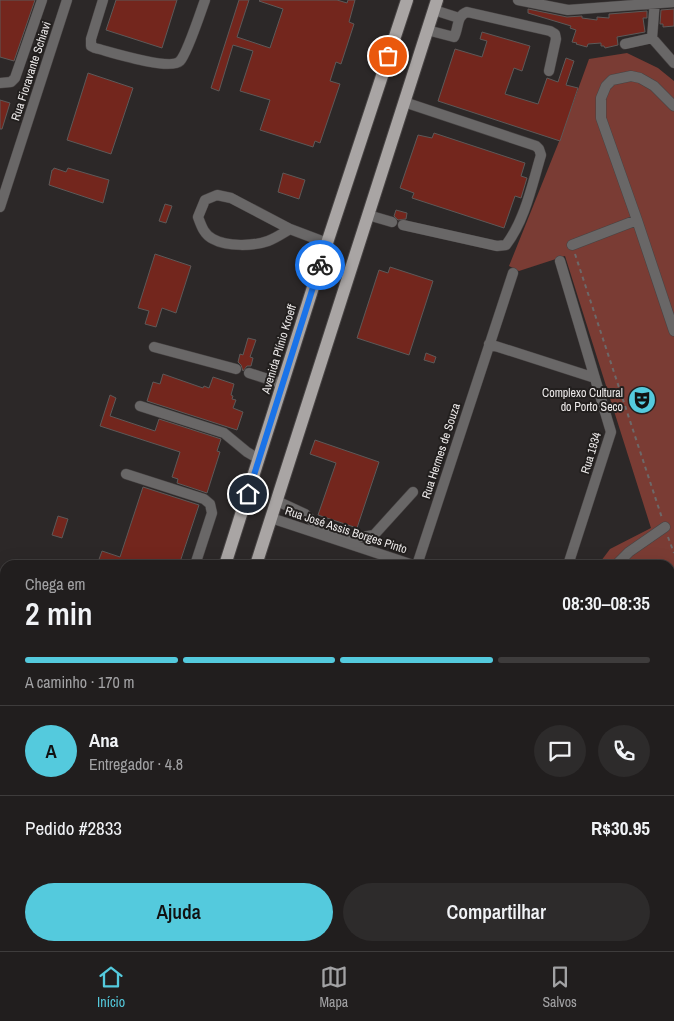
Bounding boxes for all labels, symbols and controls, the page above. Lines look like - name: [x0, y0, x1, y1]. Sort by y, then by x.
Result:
- street label: Rua Fioravante Schiavi: [7, 19, 55, 123]
- pin: [367, 35, 409, 77]
- icon: bag: [374, 42, 402, 70]
- courier: [295, 240, 345, 290]
- icon: bike: [306, 251, 334, 279]
- street label: Avenida Plínio Kroeff: [258, 302, 300, 397]
- place label: Complexo Cultural do Porto Seco: [542, 385, 623, 415]
- theatre icon: Complexo Cultural do Porto Seco: [627, 385, 657, 415]
- street label: Rua Hermes de Souza: [418, 401, 464, 501]
- street label: Rua 1934: [577, 430, 605, 476]
- pin: [227, 473, 269, 515]
- icon: home: [234, 480, 262, 508]
- street label: Rua José Assis Borges Pinto: [283, 503, 409, 557]
- text: Chega em: [25, 573, 86, 595]
- text: 08:30–08:35: [562, 590, 650, 616]
- text: 2 min: [25, 592, 93, 635]
- text: A caminho · 170 m: [25, 671, 134, 693]
- button: chat: [534, 725, 586, 777]
- button: phone: [598, 725, 650, 777]
- text: Ana: [89, 727, 118, 753]
- text: A: [45, 738, 57, 764]
- text: Entregador · 4.8: [89, 753, 183, 775]
- text: Pedido #2833: [25, 815, 122, 841]
- text: R$30.95: [591, 815, 650, 841]
- button: Ajuda: [25, 883, 333, 941]
- button: Compartilhar: [343, 883, 650, 941]
- tab: Início: [97, 963, 125, 1011]
- tab: Mapa: [319, 963, 348, 1011]
- tab: Salvos: [542, 963, 577, 1011]

